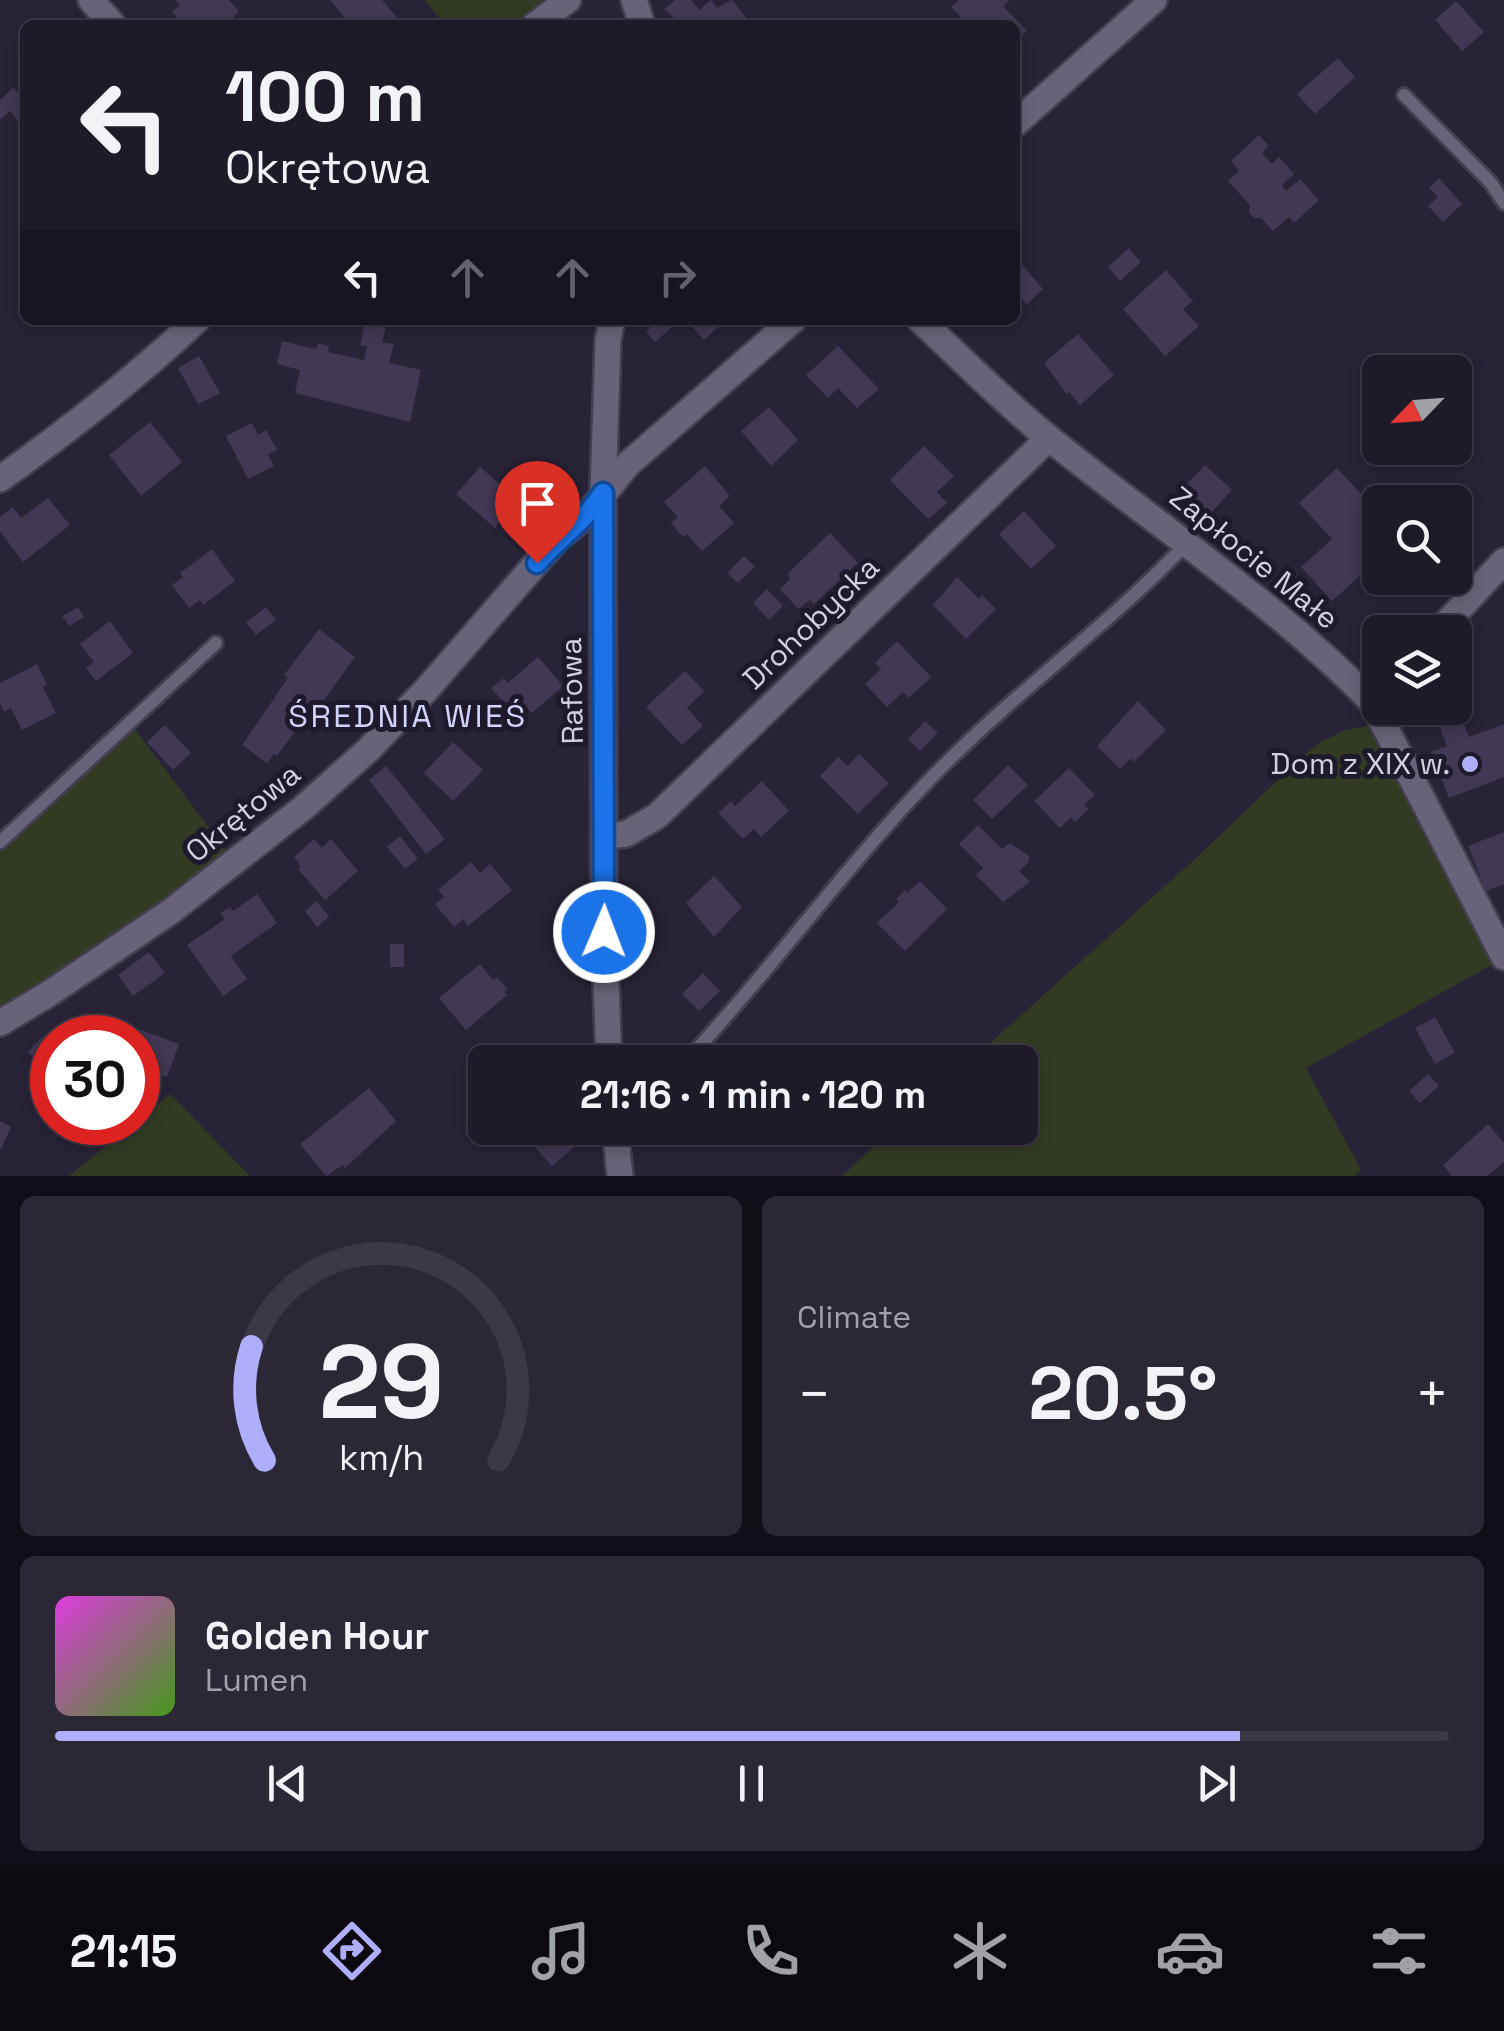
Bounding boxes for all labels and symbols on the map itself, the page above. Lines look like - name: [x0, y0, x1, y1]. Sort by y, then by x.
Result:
- north arrow: [1362, 355, 1472, 465]
- pin: [495, 461, 580, 564]
- street label: Zapłocie Małe: [1162, 478, 1347, 638]
- street label: Drohobycka: [734, 548, 887, 697]
- street label: Rafowa: [551, 637, 592, 745]
- district label: ŚREDNIA WIEŚ: [288, 696, 528, 736]
- place label: Dom z XIX w.: [1271, 744, 1450, 783]
- marker: Dom z XIX w.: [1459, 753, 1481, 775]
- street label: Okrętowa: [177, 754, 308, 871]
- position arrow: [552, 880, 656, 984]
- speed limit sign: 30: [30, 1015, 160, 1145]

